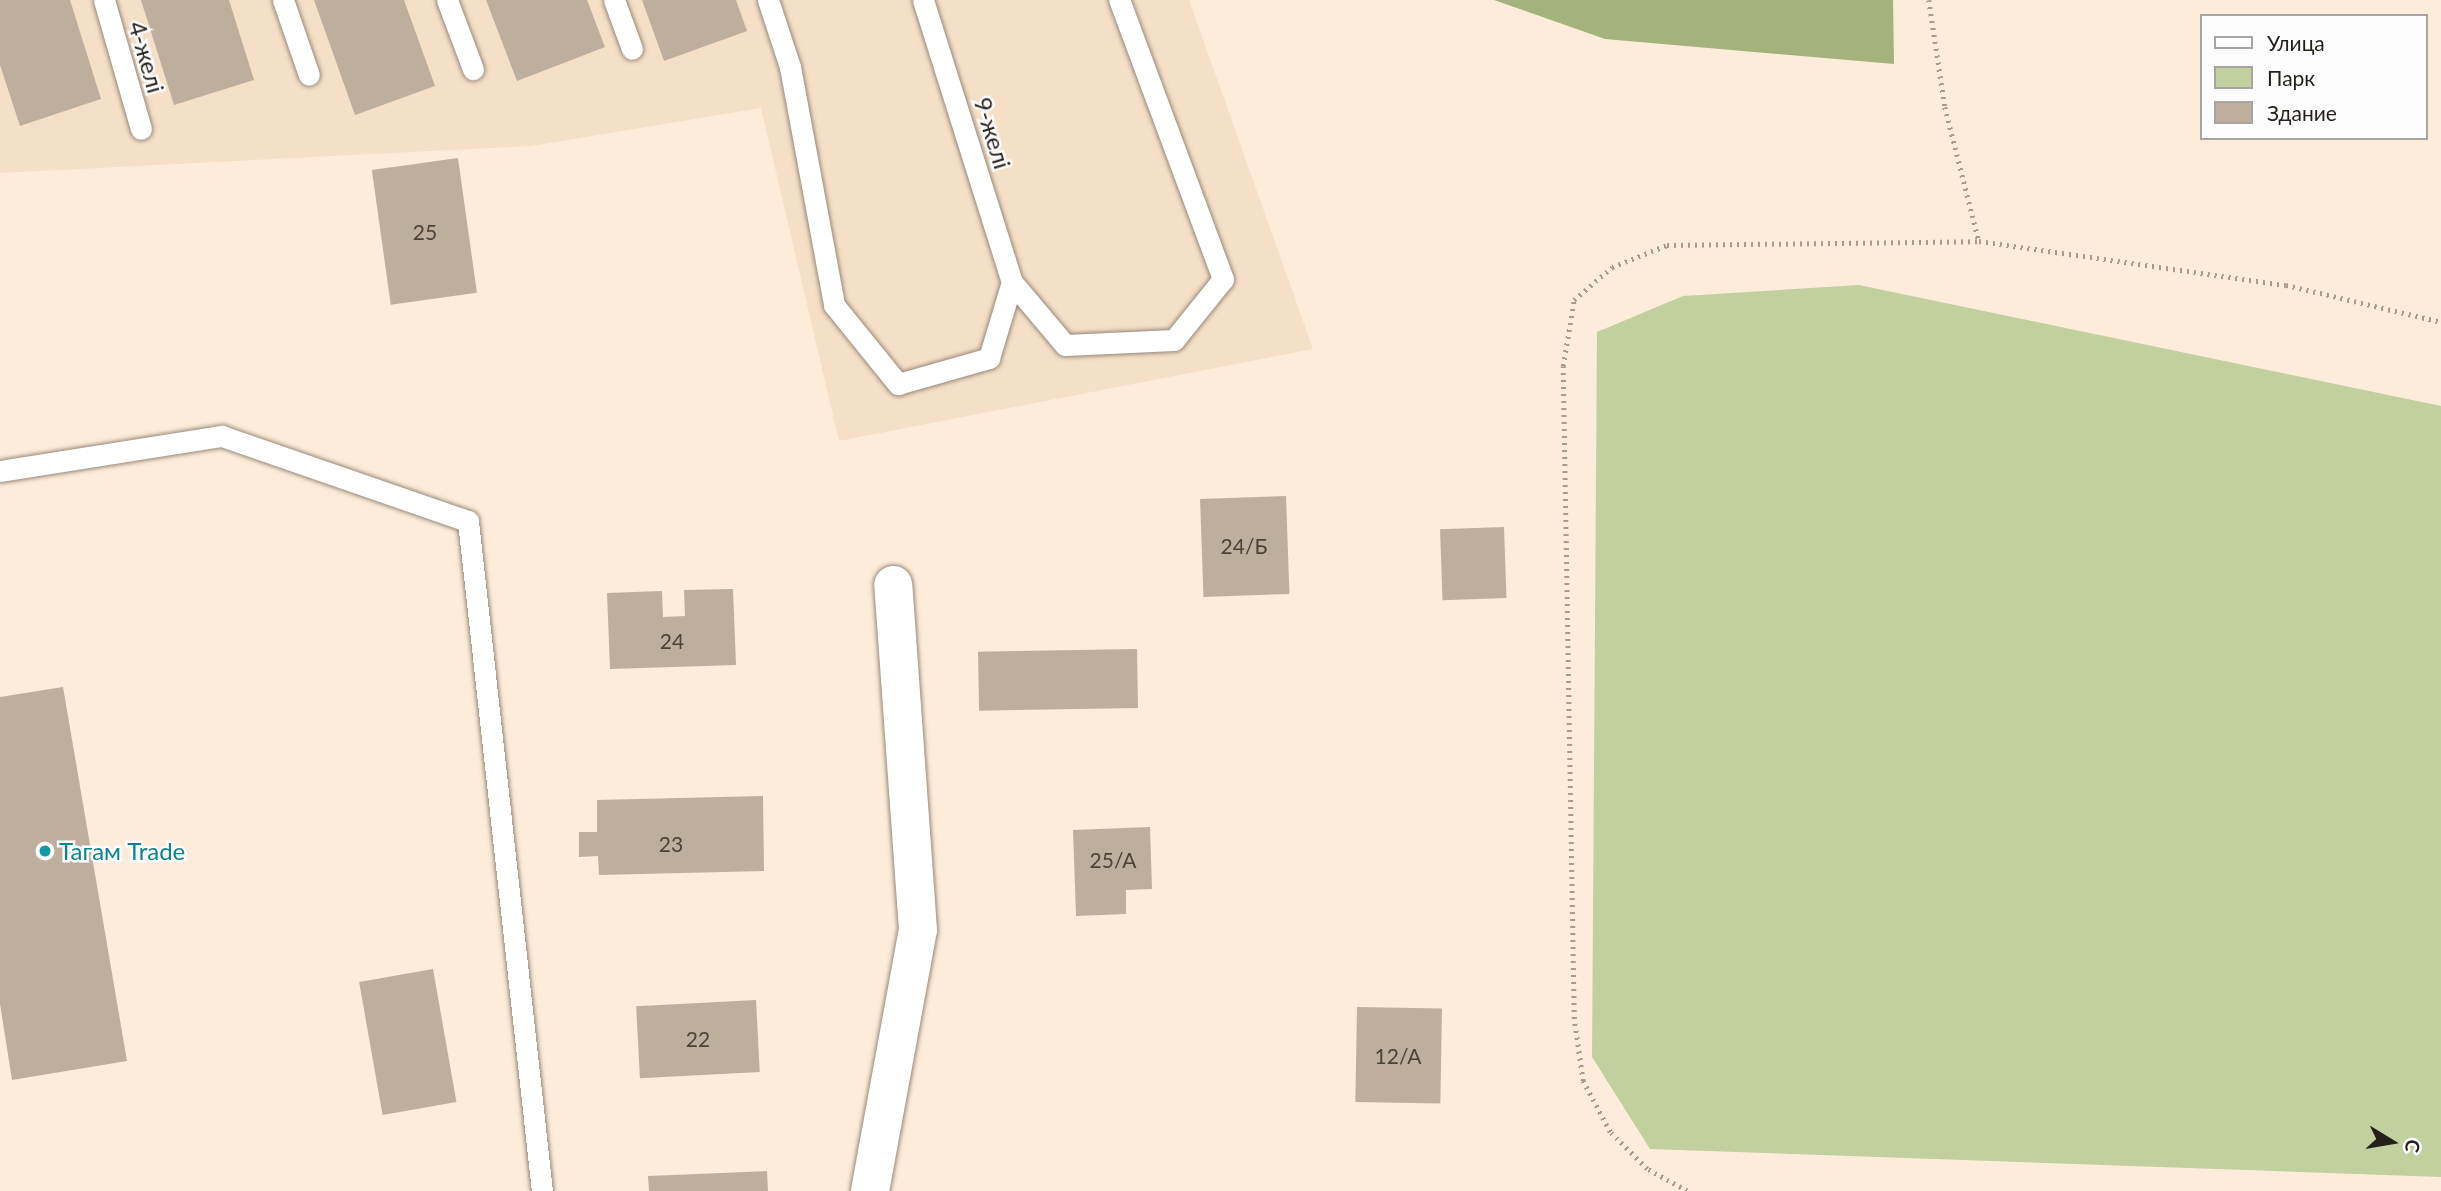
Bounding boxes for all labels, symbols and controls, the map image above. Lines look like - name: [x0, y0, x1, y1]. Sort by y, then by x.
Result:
- legend: [2200, 14, 2427, 140]
- street label: 4-желі: [123, 18, 171, 96]
- text: Улица: [2267, 30, 2325, 55]
- text: Парк: [2267, 65, 2315, 90]
- street label: 9-желі: [969, 94, 1017, 172]
- text: Здание: [2267, 100, 2337, 125]
- house number: 25: [413, 219, 437, 245]
- house number: 24/Б: [1221, 533, 1267, 559]
- house number: 24: [660, 628, 684, 654]
- house number: 23: [659, 831, 683, 857]
- place label: Тагам Trade: [59, 837, 185, 865]
- marker: Тагам Trade: [37, 843, 53, 859]
- house number: 25/А: [1090, 847, 1136, 873]
- house number: 22: [686, 1026, 710, 1052]
- house number: 12/А: [1375, 1043, 1421, 1069]
- north arrow: [2357, 1107, 2427, 1177]
- text: С: [2401, 1138, 2426, 1154]

